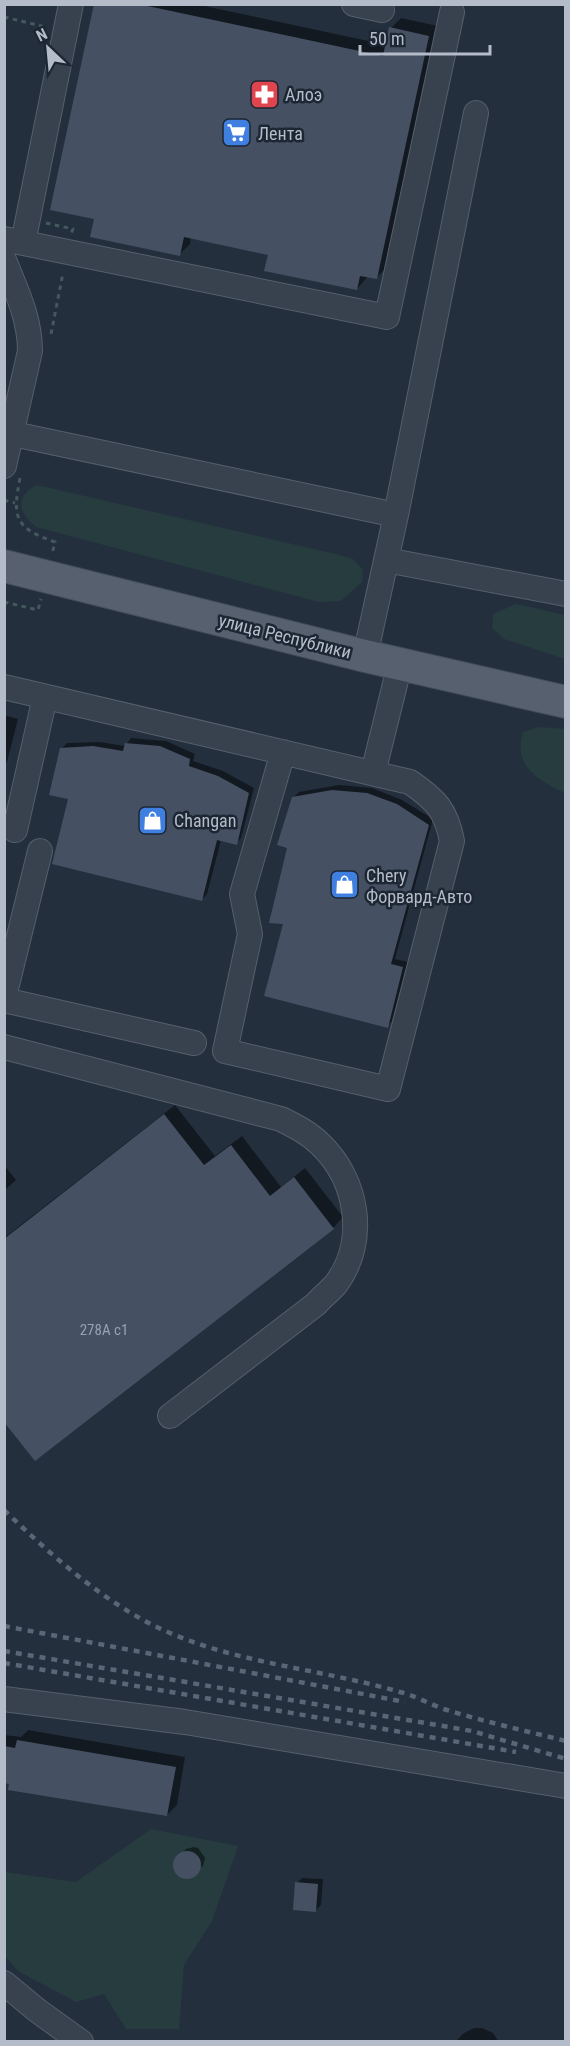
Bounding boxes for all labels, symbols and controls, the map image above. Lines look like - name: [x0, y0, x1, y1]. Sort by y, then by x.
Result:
- north arrow: [18, 18, 78, 78]
- scale bar: [360, 18, 490, 56]
- text: N: [33, 24, 50, 46]
- text: 50 m: [369, 28, 404, 49]
- pharmacy icon: Алоэ: [248, 78, 280, 110]
- place label: Алоэ: [285, 84, 322, 105]
- supermarket icon: Лента: [221, 117, 253, 149]
- place label: Лента: [258, 123, 303, 144]
- street label: улица Республики: [217, 609, 353, 663]
- shop icon: Changan: [137, 804, 169, 836]
- place label: Changan: [174, 810, 236, 831]
- place label: Chery Форвард-Авто: [366, 865, 472, 907]
- shop icon: Chery Форвард-Авто: [329, 869, 361, 901]
- house number: 278А с1: [80, 1321, 128, 1339]

